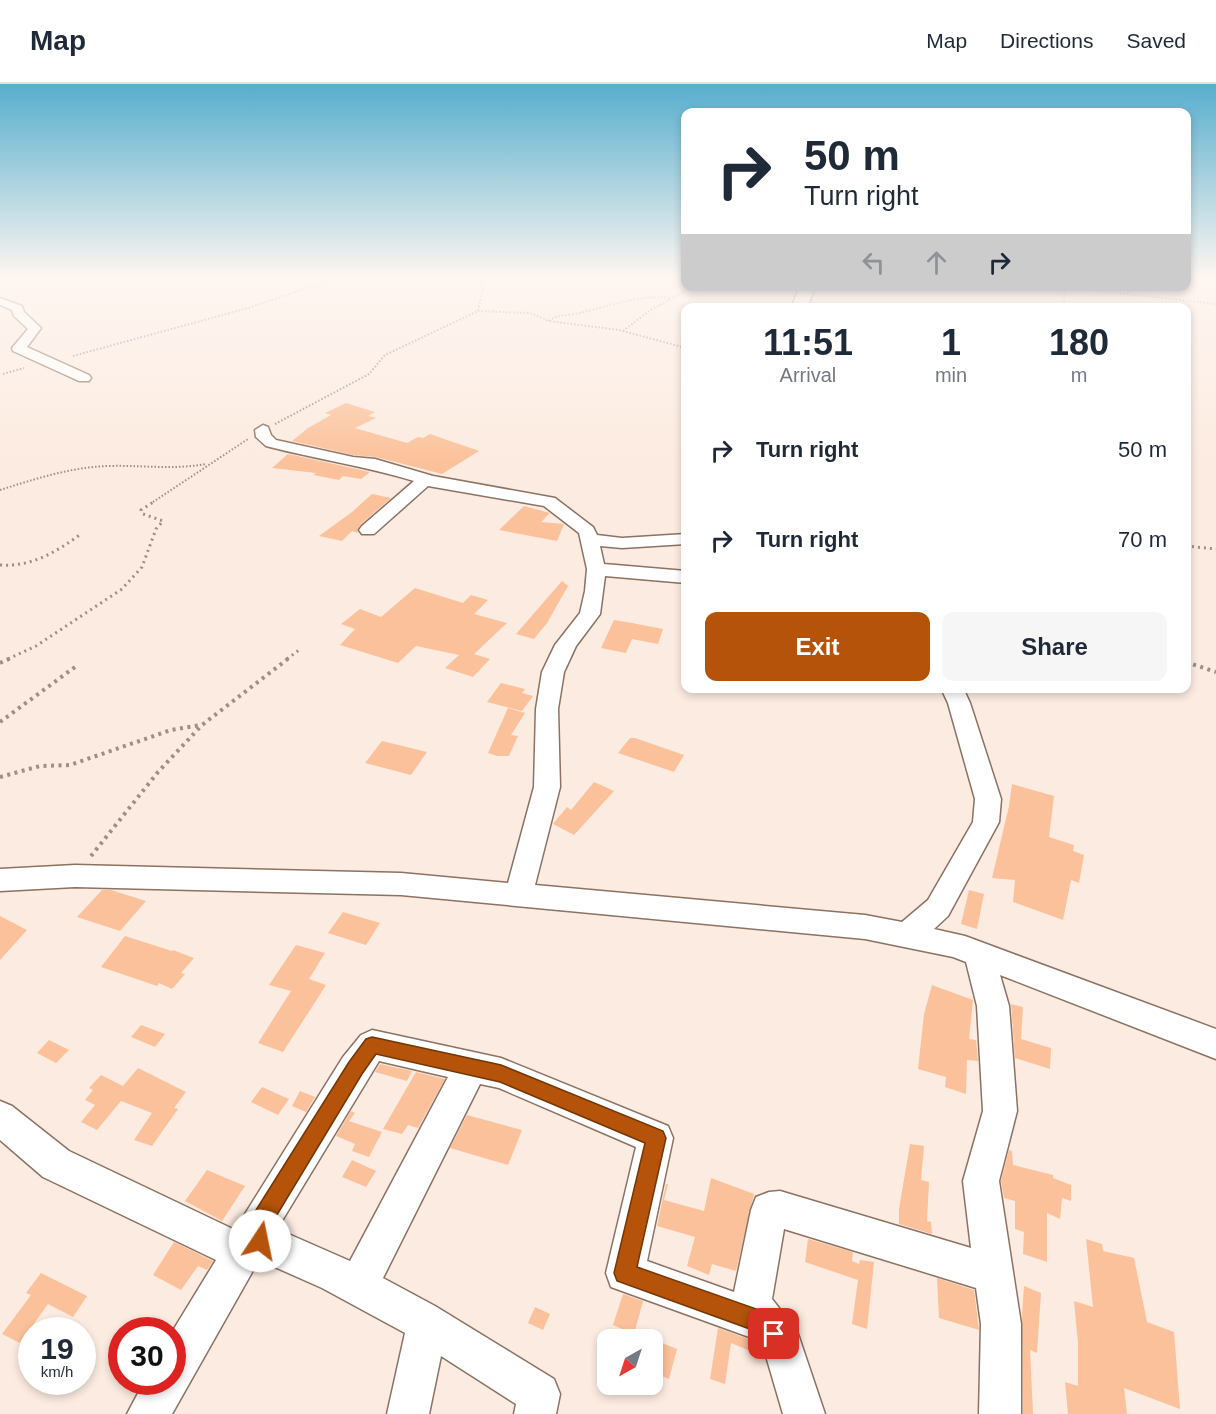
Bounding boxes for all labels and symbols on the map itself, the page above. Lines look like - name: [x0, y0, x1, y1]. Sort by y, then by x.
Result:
- position arrow: [228, 1209, 292, 1273]
- pin: [748, 1308, 799, 1359]
- speed limit sign: 30: [108, 1317, 186, 1395]
- north arrow: [597, 1329, 663, 1395]

